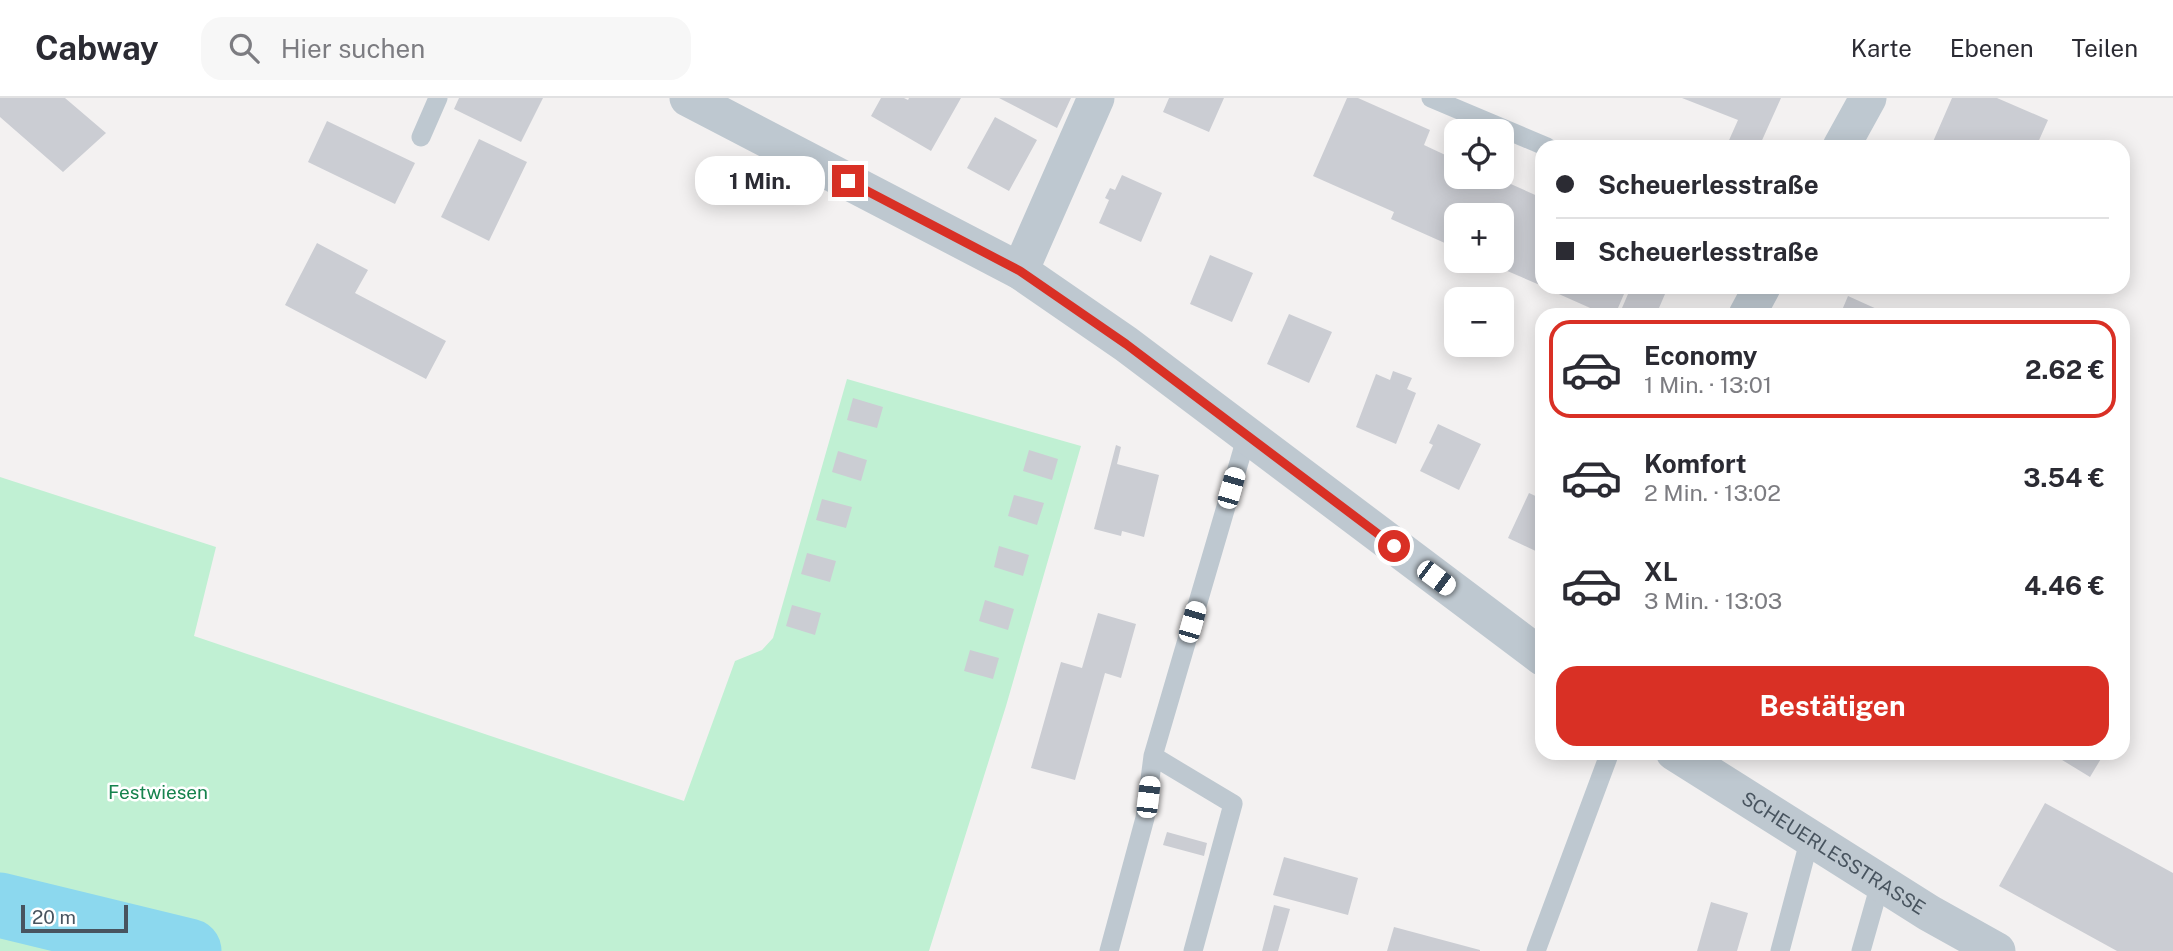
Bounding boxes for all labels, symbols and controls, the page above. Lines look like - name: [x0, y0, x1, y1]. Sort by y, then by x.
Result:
- search box: [201, 17, 691, 80]
- text: Cabway: [35, 29, 159, 67]
- icon: search: [225, 29, 263, 67]
- text: Hier suchen: [281, 33, 425, 64]
- text: Karte: [1851, 34, 1912, 62]
- text: Ebenen: [1950, 34, 2034, 62]
- text: Teilen: [2072, 34, 2138, 62]
- map controls: [1444, 119, 1514, 357]
- button: locate: [1444, 119, 1514, 189]
- callout: 1 Min.: [694, 156, 824, 206]
- route end: [832, 165, 864, 197]
- text: 1 Min.: [729, 167, 791, 194]
- text: Scheuerlesstraße: [1598, 169, 1819, 200]
- button: +: [1444, 203, 1514, 273]
- text: Scheuerlesstraße: [1598, 236, 1819, 267]
- button: −: [1444, 287, 1514, 357]
- icon: car: [1560, 338, 1623, 401]
- text: Economy: [1644, 340, 1757, 371]
- text: 2.62 €: [2025, 354, 2105, 385]
- text: 1 Min. · 13:01: [1644, 371, 1772, 398]
- icon: car: [1560, 446, 1623, 509]
- text: Komfort: [1644, 448, 1746, 479]
- text: 3.54 €: [2023, 462, 2105, 493]
- car: [1216, 465, 1247, 511]
- text: 2 Min. · 13:02: [1644, 479, 1781, 506]
- route start: [1378, 530, 1410, 562]
- icon: car: [1560, 554, 1623, 617]
- text: XL: [1644, 556, 1678, 587]
- car: [1413, 557, 1460, 599]
- text: 4.46 €: [2024, 570, 2105, 601]
- text: 3 Min. · 13:03: [1644, 587, 1782, 614]
- car: [1177, 599, 1208, 645]
- button: Bestätigen: [1556, 666, 2109, 746]
- car: [1136, 775, 1161, 819]
- park label: Festwiesen: [108, 781, 208, 803]
- street label: SCHEUERLESSTRASSE: [1738, 787, 1930, 919]
- scale bar: [21, 902, 128, 934]
- text: 20 m: [32, 906, 76, 928]

